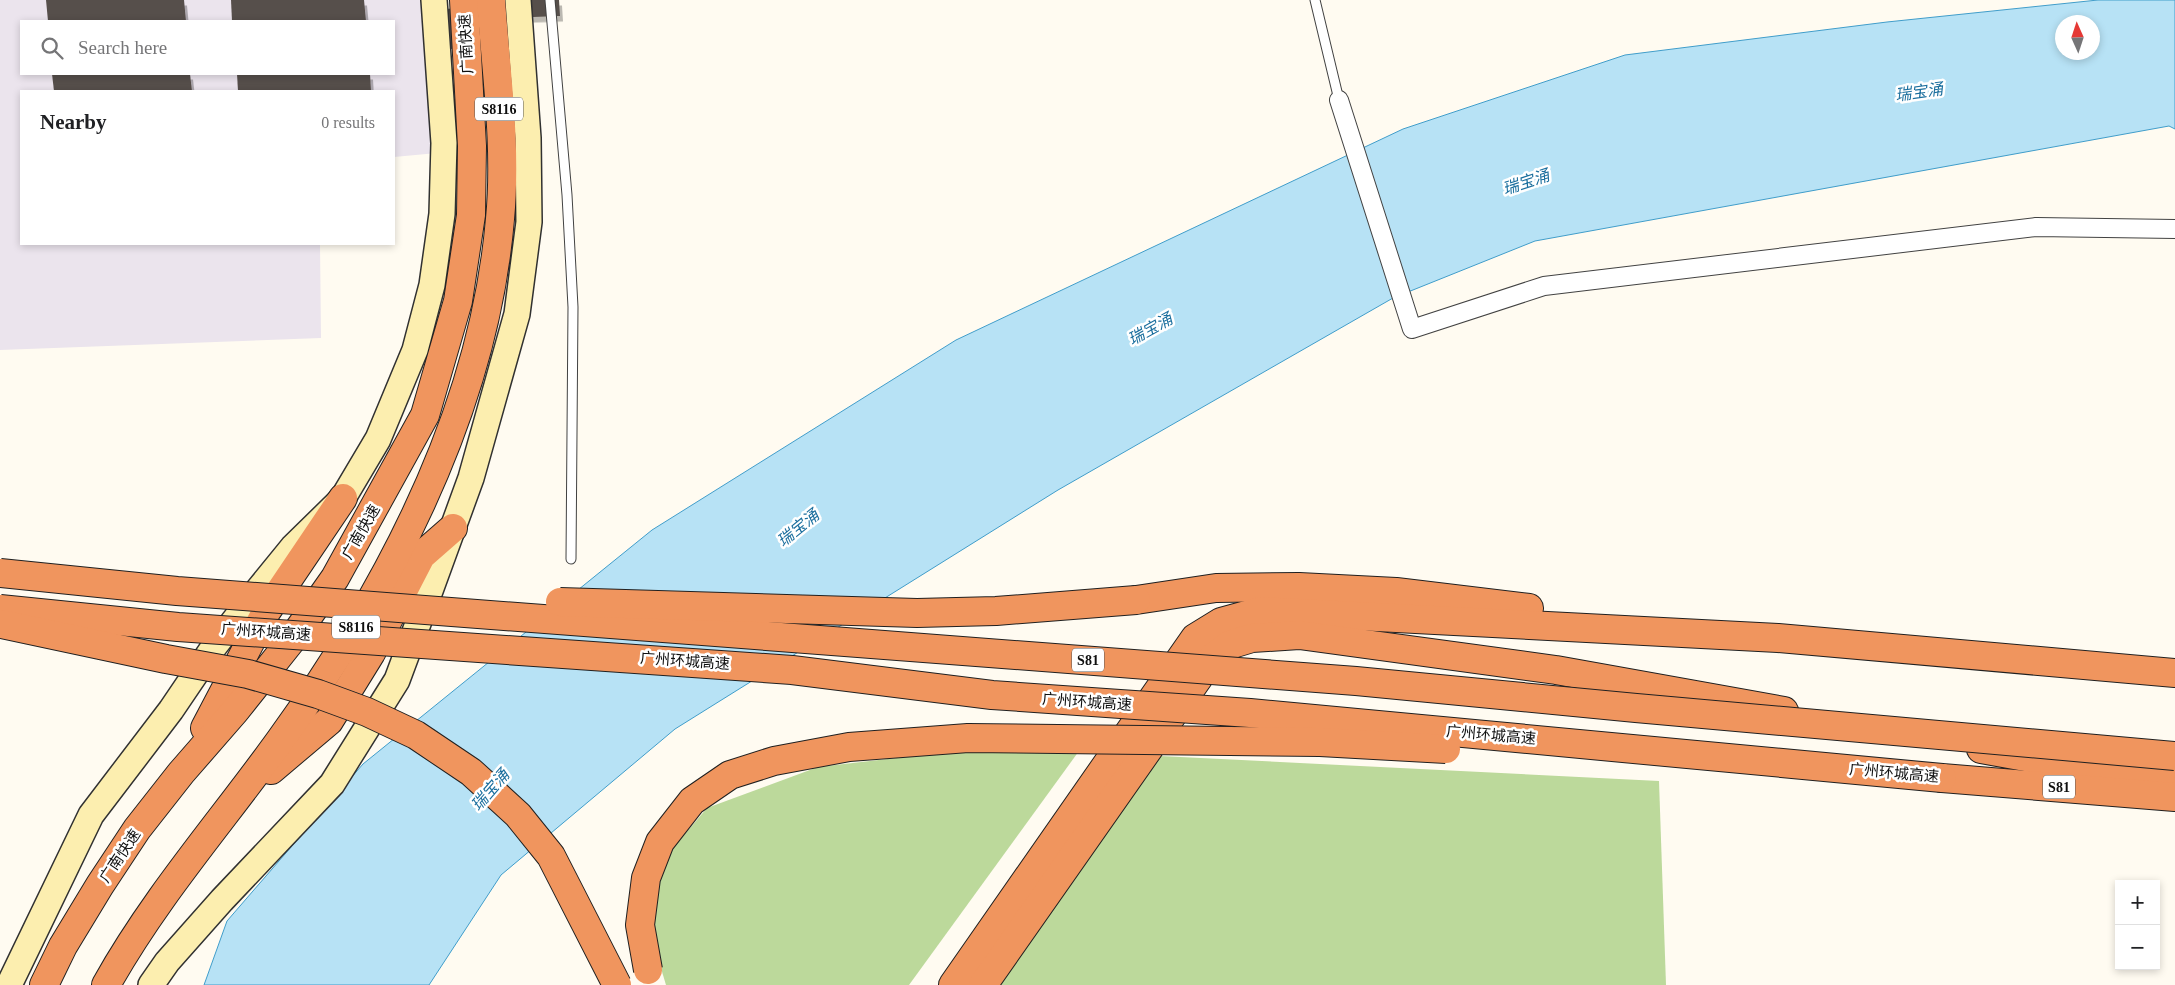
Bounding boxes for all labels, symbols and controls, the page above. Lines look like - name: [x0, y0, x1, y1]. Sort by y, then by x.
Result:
- street label: 广南快速: [456, 14, 476, 74]
- north arrow: [2055, 15, 2100, 60]
- search box: [20, 20, 395, 75]
- icon: search: [38, 34, 66, 62]
- text: Search here: [78, 37, 167, 58]
- water label: 瑞宝涌: [1894, 80, 1946, 104]
- road number: S8116: [475, 98, 523, 120]
- text: Nearby: [40, 110, 107, 134]
- text: 0 results: [321, 114, 375, 131]
- water label: 瑞宝涌: [1501, 166, 1553, 198]
- water label: 瑞宝涌: [1125, 309, 1177, 348]
- street label: 广南快速: [339, 502, 383, 562]
- water label: 瑞宝涌: [774, 505, 824, 550]
- road number: S8116: [332, 616, 380, 638]
- street label: 广州环城高速: [221, 620, 312, 643]
- road number: S81: [1072, 648, 1104, 672]
- street label: 广州环城高速: [640, 649, 731, 672]
- street label: 广州环城高速: [1042, 690, 1133, 713]
- street label: 广州环城高速: [1445, 722, 1537, 747]
- street label: 广州环城高速: [1848, 760, 1940, 785]
- water label: 瑞宝涌: [468, 765, 513, 814]
- road number: S81: [2043, 776, 2075, 799]
- street label: 广南快速: [97, 827, 143, 885]
- map controls: [2115, 880, 2160, 970]
- button: +: [2115, 880, 2160, 925]
- button: −: [2115, 925, 2160, 970]

